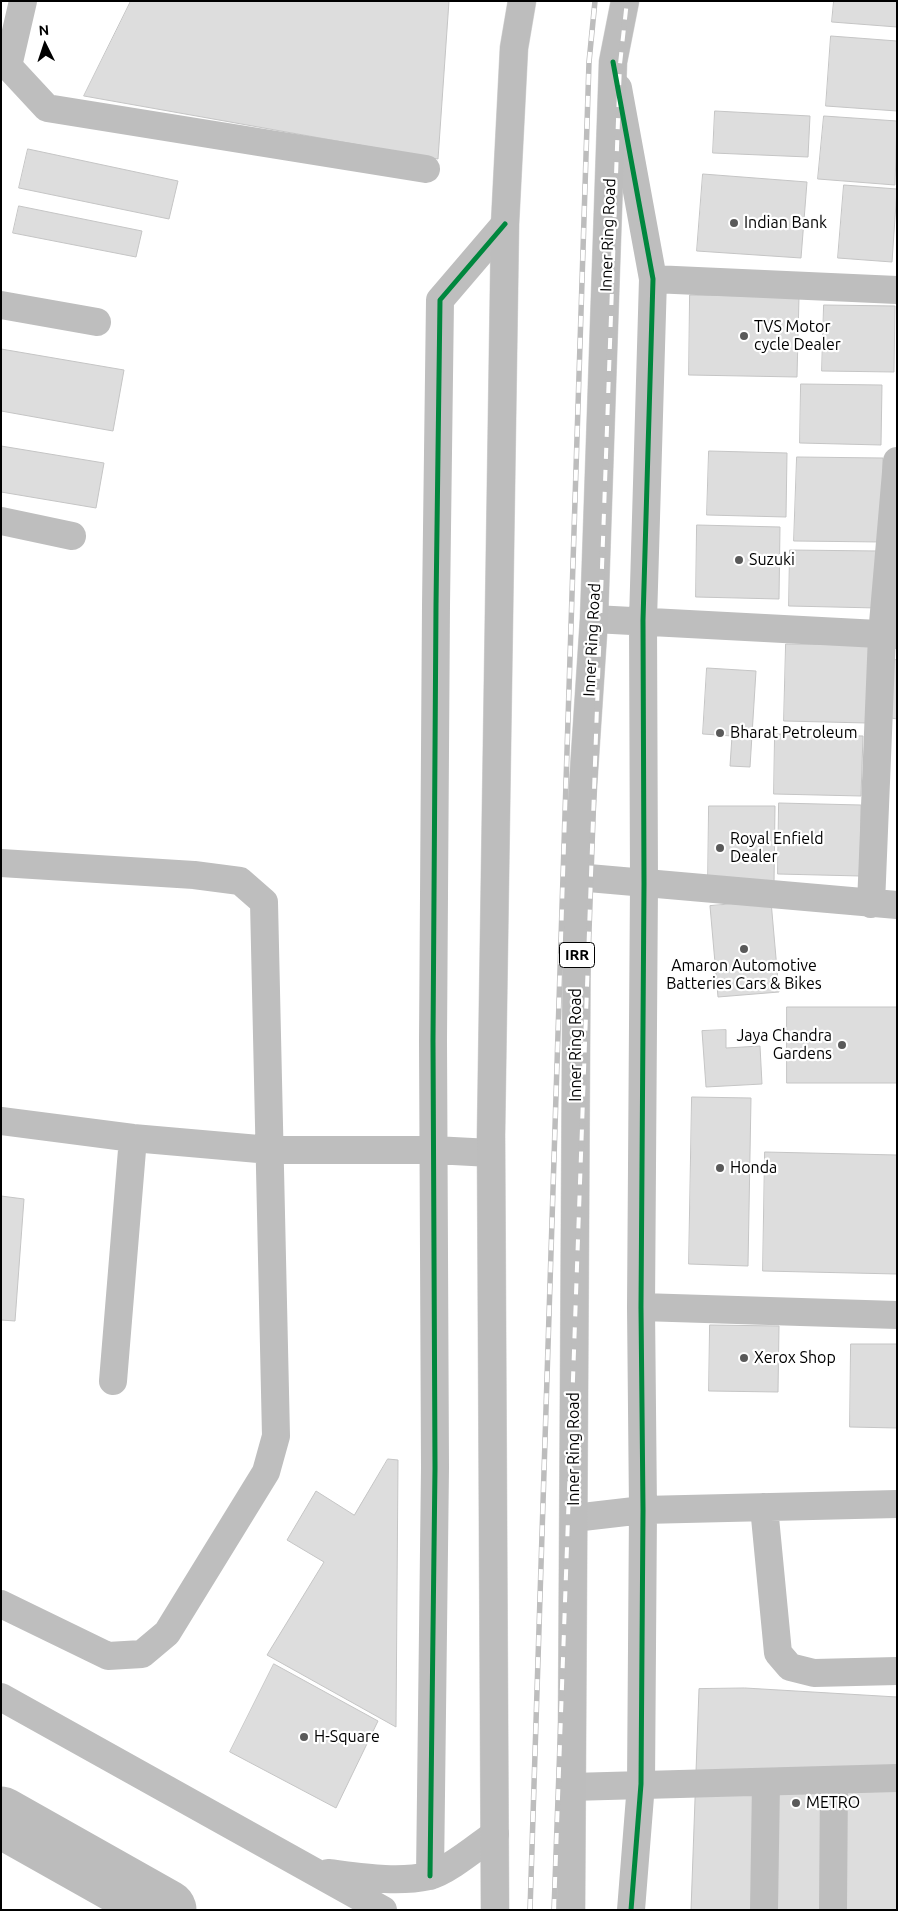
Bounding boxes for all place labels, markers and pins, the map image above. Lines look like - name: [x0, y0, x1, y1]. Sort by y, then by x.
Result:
- place label: Indian Bank: [744, 213, 827, 233]
- marker: Indian Bank: [728, 217, 740, 229]
- place label: TVS Motor cycle Dealer: [754, 317, 841, 355]
- marker: TVS Motor cycle Dealer: [738, 330, 750, 342]
- place label: Suzuki: [749, 550, 795, 570]
- marker: Suzuki: [733, 554, 745, 566]
- place label: Bharat Petroleum: [730, 723, 857, 743]
- marker: Bharat Petroleum: [714, 727, 726, 739]
- place label: Royal Enfield Dealer: [730, 829, 824, 867]
- marker: Royal Enfield Dealer: [714, 842, 726, 854]
- marker: Amaron Automotive Batteries Cars & Bikes: [738, 943, 750, 955]
- place label: Amaron Automotive Batteries Cars & Bikes: [666, 956, 822, 994]
- place label: Jaya Chandra Gardens: [736, 1026, 832, 1064]
- marker: Jaya Chandra Gardens: [836, 1039, 848, 1051]
- place label: Honda: [730, 1158, 777, 1178]
- marker: Honda: [714, 1162, 726, 1174]
- place label: Xerox Shop: [754, 1348, 836, 1368]
- marker: Xerox Shop: [738, 1352, 750, 1364]
- place label: H-Square: [314, 1727, 380, 1747]
- marker: H-Square: [298, 1731, 310, 1743]
- place label: METRO: [806, 1793, 860, 1813]
- marker: METRO: [790, 1797, 802, 1809]

